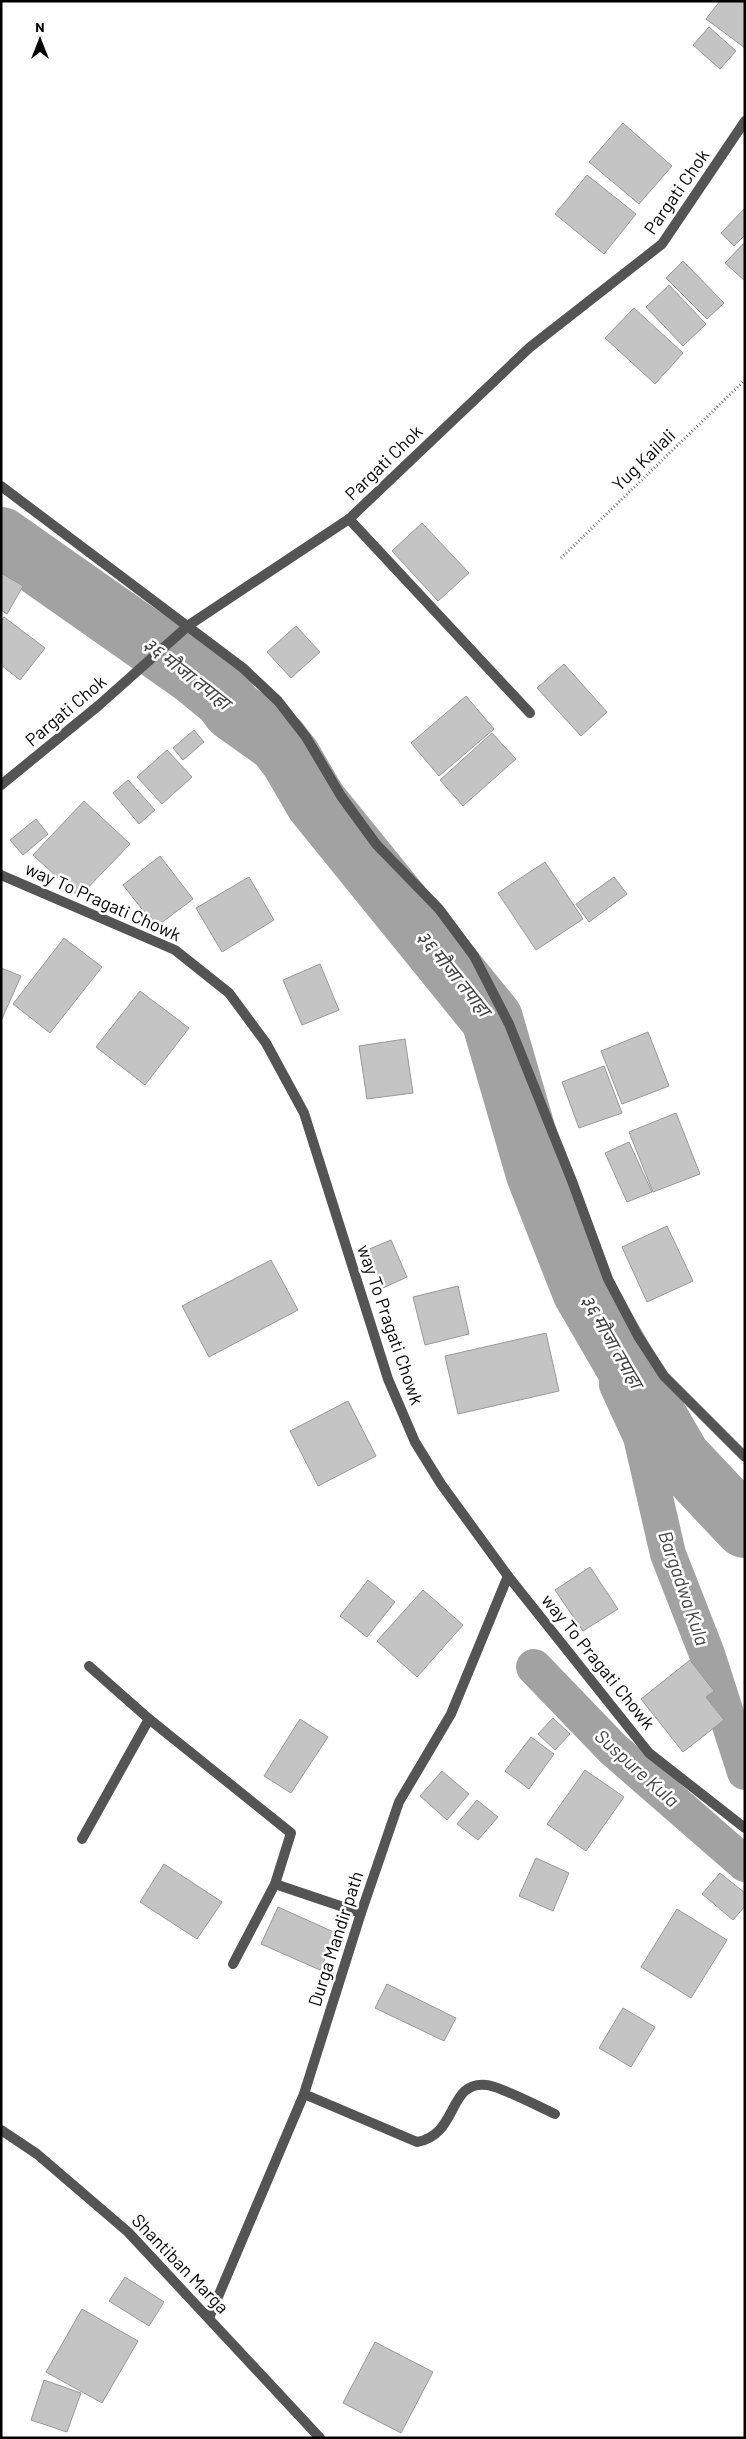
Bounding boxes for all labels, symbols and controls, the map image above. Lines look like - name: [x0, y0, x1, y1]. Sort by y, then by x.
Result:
- north arrow: [15, 15, 65, 65]
- text: N: [35, 18, 45, 35]
- street label: Pargati Chok: [639, 145, 714, 238]
- street label: Pargati Chok: [340, 420, 427, 505]
- street label: Yug Kailali: [607, 424, 680, 495]
- water label: ३६ मौजा तपाहा: [139, 632, 239, 716]
- street label: Pargati Chok: [20, 670, 110, 750]
- street label: way To Pragati Chowk: [22, 857, 185, 945]
- water label: ३६ मौजा तपाहा: [413, 925, 499, 1023]
- street label: way To Pragati Chowk: [353, 1242, 429, 1408]
- water label: ३६ मौजा तपाहा: [576, 1290, 650, 1395]
- water label: Bargadwa Kula: [654, 1527, 715, 1648]
- street label: way To Pragati Chowk: [537, 1589, 660, 1734]
- water label: Suspure Kula: [591, 1724, 684, 1811]
- street label: Durga Mandir path: [303, 1868, 367, 2009]
- street label: Shantiban Marga: [128, 2209, 234, 2318]

